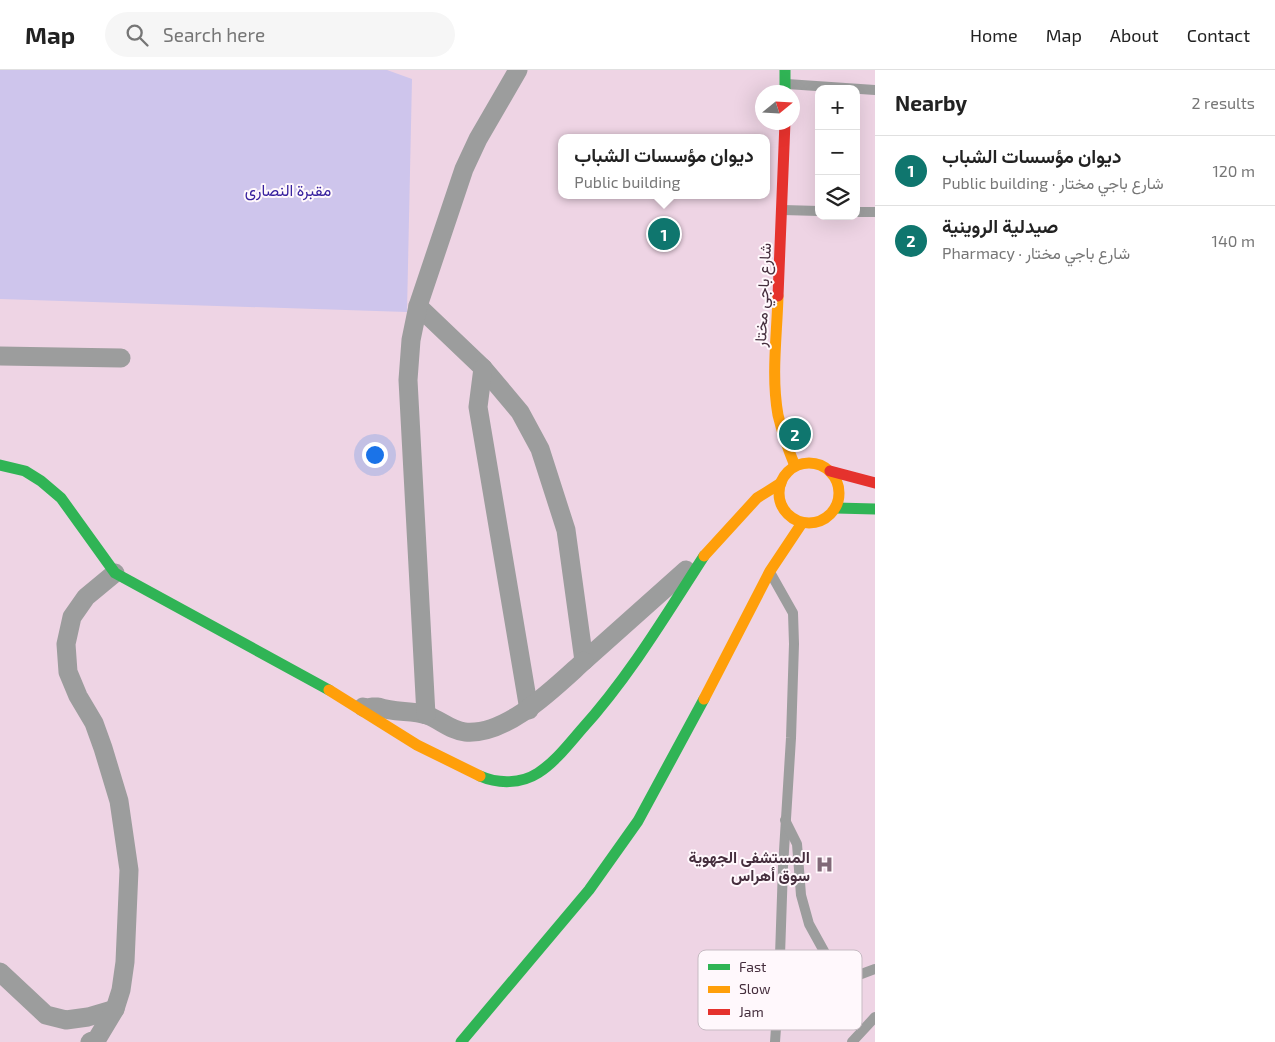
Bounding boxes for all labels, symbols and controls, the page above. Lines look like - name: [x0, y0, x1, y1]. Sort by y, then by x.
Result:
- search box: [105, 12, 455, 57]
- text: Map: [25, 20, 75, 49]
- icon: search: [123, 21, 151, 49]
- text: Search here: [163, 23, 265, 46]
- text: Home: [970, 24, 1018, 46]
- text: Map: [1046, 24, 1082, 46]
- text: About: [1110, 24, 1159, 46]
- text: Contact: [1187, 24, 1250, 46]
- north arrow: [755, 85, 800, 130]
- map controls: [815, 85, 860, 220]
- button: +: [815, 85, 860, 130]
- text: Nearby: [895, 90, 967, 115]
- text: 2 results: [1192, 93, 1255, 112]
- button: −: [815, 130, 860, 175]
- popup: [558, 134, 770, 199]
- text: ديوان مؤسسات الشباب: [574, 143, 754, 166]
- text: ديوان مؤسسات الشباب: [942, 144, 1121, 167]
- text: 1: [908, 161, 914, 180]
- text: 120 m: [1212, 161, 1255, 180]
- text: Public building: [574, 172, 680, 191]
- text: Public building · شارع باجي مختار: [942, 173, 1164, 192]
- button: layers: [815, 175, 860, 220]
- park label: مقبرة النصارى: [245, 180, 331, 201]
- text: صيدلية الروينية: [942, 214, 1058, 237]
- pin: 1: [648, 215, 680, 253]
- text: 2: [906, 231, 916, 250]
- text: 140 m: [1212, 231, 1255, 250]
- street label: شارع باجي مختار: [750, 242, 779, 349]
- text: Pharmacy · شارع باجي مختار: [942, 243, 1130, 262]
- pin: 2: [779, 415, 811, 453]
- your location: [362, 442, 388, 468]
- place label: المستشفى الجهوية سوق أهراس: [688, 847, 810, 886]
- hospital icon: المستشفى الجهوية سوق أهراس: [814, 855, 834, 875]
- legend: [698, 950, 862, 1030]
- text: Fast: [739, 958, 766, 975]
- text: Slow: [739, 980, 771, 997]
- text: Jam: [739, 1003, 764, 1020]

